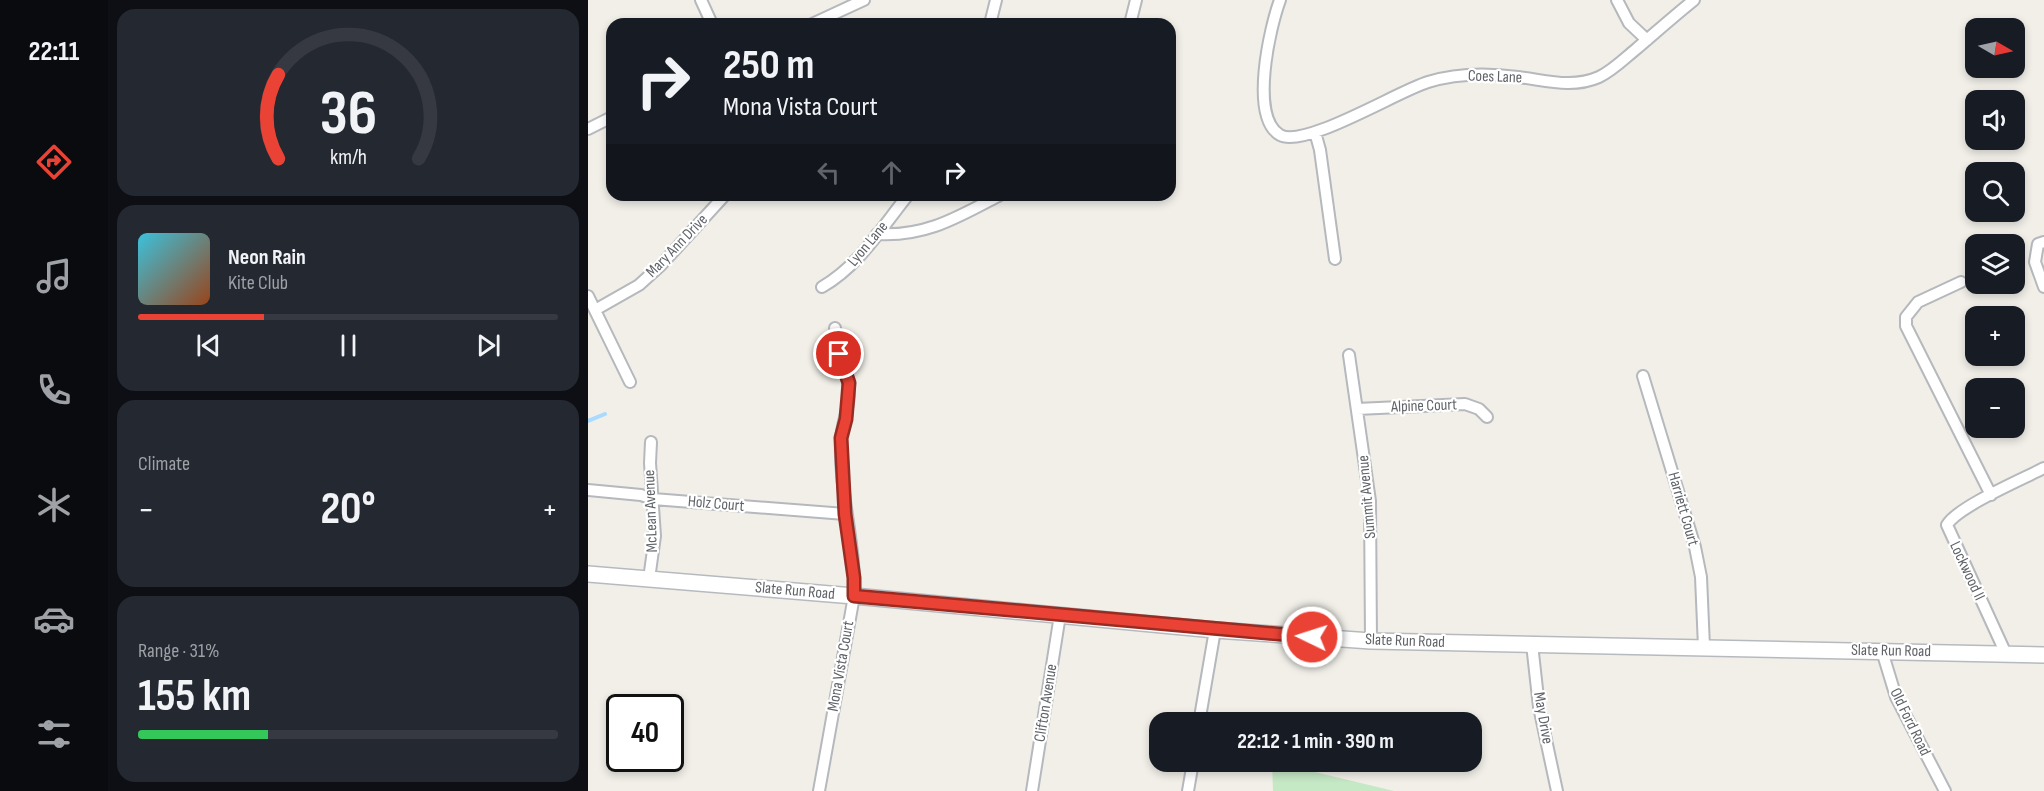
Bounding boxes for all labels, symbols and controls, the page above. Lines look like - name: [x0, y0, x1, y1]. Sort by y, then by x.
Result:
- north arrow: [1965, 18, 2025, 78]
- map controls: [1965, 18, 2025, 438]
- text: 22:11: [29, 36, 79, 68]
- text: 250 m: [723, 40, 814, 91]
- icon: right: [624, 42, 702, 120]
- street label: Coes Lane: [1468, 67, 1522, 87]
- text: 36: [319, 77, 377, 152]
- button: sound: [1965, 90, 2025, 150]
- text: Mona Vista Court: [723, 91, 878, 123]
- icon: directions: [33, 141, 75, 183]
- text: km/h: [329, 146, 367, 171]
- icon: left: [812, 156, 845, 189]
- icon: ahead: [875, 156, 908, 189]
- icon: right: [938, 156, 971, 189]
- button: search: [1965, 162, 2025, 222]
- street label: Mary Ann Drive: [642, 210, 712, 282]
- street label: Lyon Lane: [844, 218, 892, 270]
- button: layers: [1965, 234, 2025, 294]
- text: Neon Rain: [228, 244, 306, 271]
- icon: music: [33, 255, 75, 297]
- text: Kite Club: [228, 271, 288, 295]
- button: +: [1965, 306, 2025, 366]
- pin: [813, 328, 864, 379]
- icon: previous: [192, 329, 225, 362]
- icon: pause: [332, 329, 365, 362]
- icon: next: [472, 329, 505, 362]
- icon: arrive: [822, 337, 855, 370]
- icon: phone: [33, 369, 75, 411]
- button: −: [1965, 378, 2025, 438]
- street label: Alpine Court: [1390, 395, 1457, 417]
- text: Climate: [138, 452, 190, 476]
- street label: Summit Avenue: [1354, 455, 1380, 539]
- street label: McLean Avenue: [640, 469, 662, 553]
- street label: Harriett Court: [1663, 470, 1703, 548]
- text: 20°: [320, 482, 376, 537]
- icon: climate: [33, 484, 75, 526]
- text: −: [138, 490, 154, 530]
- text: +: [542, 490, 558, 530]
- street label: Holz Court: [687, 492, 745, 516]
- street label: Lockwood II: [1945, 539, 1989, 603]
- street label: Slate Run Road: [754, 578, 836, 604]
- icon: car: [33, 598, 75, 640]
- position arrow: [1280, 605, 1344, 669]
- street label: Mona Vista Court: [824, 619, 858, 713]
- street label: Slate Run Road: [1365, 630, 1445, 652]
- text: Range · 31%: [138, 639, 219, 663]
- street label: Slate Run Road: [1851, 641, 1931, 661]
- street label: Clifton Avenue: [1030, 663, 1062, 743]
- text: 155 km: [138, 669, 251, 724]
- street label: Old Ford Road: [1886, 685, 1934, 759]
- street label: May Drive: [1529, 691, 1557, 745]
- speed limit sign: 40: [606, 694, 684, 772]
- icon: filters: [33, 713, 75, 755]
- text: 22:12 · 1 min · 390 m: [1237, 728, 1394, 755]

